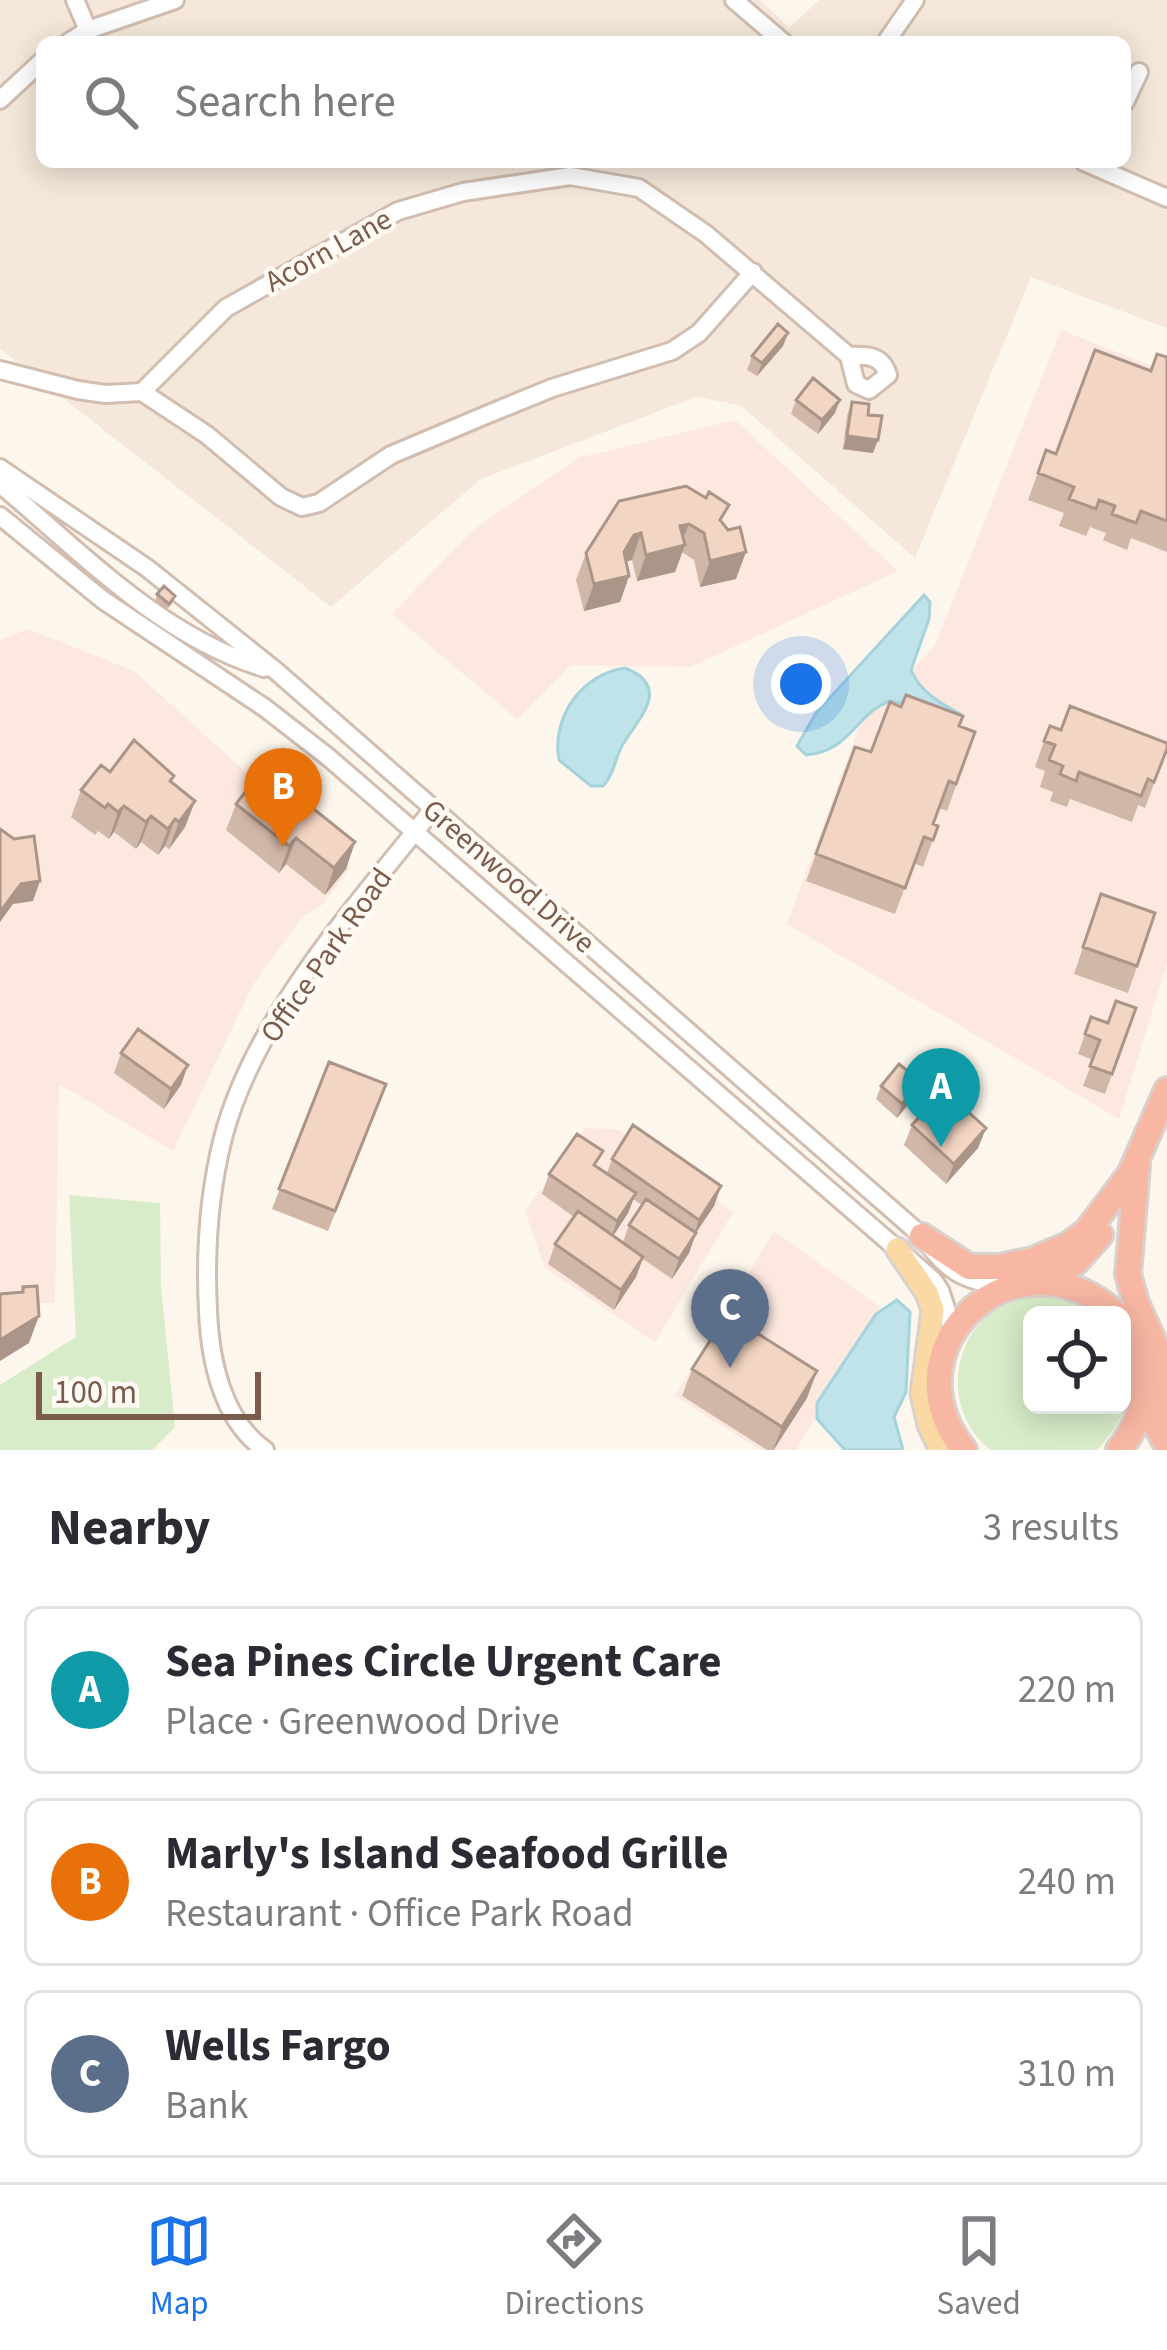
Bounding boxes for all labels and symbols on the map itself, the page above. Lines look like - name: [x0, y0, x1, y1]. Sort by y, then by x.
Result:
- street label: Acorn Lane: [257, 198, 400, 303]
- your location: [771, 654, 831, 714]
- pin: B: [244, 748, 322, 847]
- street label: Greenwood Drive: [413, 789, 604, 964]
- street label: Office Park Road: [250, 859, 403, 1052]
- pin: A: [902, 1048, 980, 1147]
- pin: C: [691, 1269, 769, 1368]
- scale bar: [36, 1366, 261, 1419]

